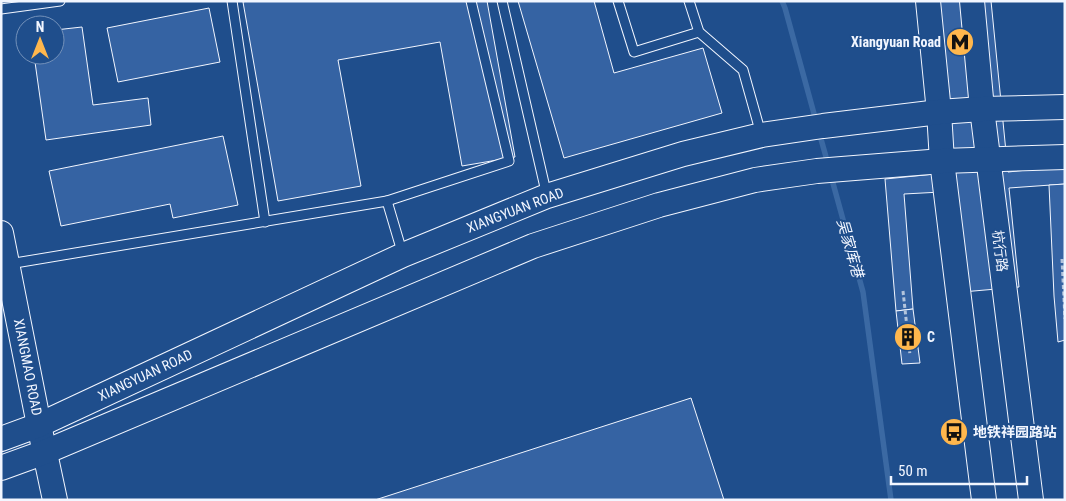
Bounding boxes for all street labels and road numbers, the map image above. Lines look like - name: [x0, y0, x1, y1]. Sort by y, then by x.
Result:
- street label: XIANGYUAN ROAD: [464, 184, 566, 236]
- street label: 杭行路: [990, 229, 1010, 273]
- street label: XIANGMAO ROAD: [11, 317, 45, 417]
- street label: XIANGYUAN ROAD: [95, 346, 195, 404]

